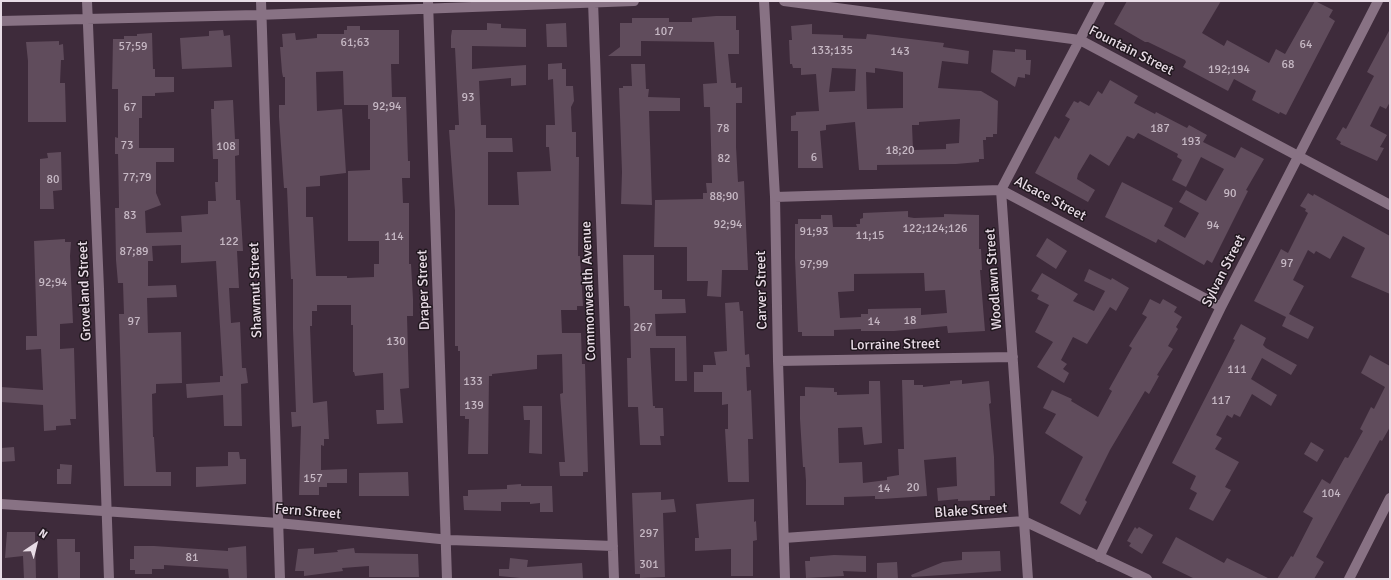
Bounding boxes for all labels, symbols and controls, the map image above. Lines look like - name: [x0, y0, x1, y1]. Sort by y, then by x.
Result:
- street label: Fountain Street: [1086, 23, 1176, 79]
- house number: 107: [654, 25, 674, 39]
- house number: 61;63: [340, 36, 370, 50]
- house number: 64: [1300, 38, 1312, 52]
- house number: 57;59: [118, 40, 148, 54]
- house number: 133;135: [811, 44, 853, 58]
- house number: 143: [890, 45, 910, 59]
- house number: 68: [1282, 58, 1294, 72]
- house number: 192;194: [1208, 63, 1250, 77]
- house number: 93: [462, 91, 474, 105]
- house number: 92;94: [372, 100, 402, 114]
- house number: 67: [124, 101, 136, 115]
- house number: 78: [717, 122, 729, 136]
- house number: 187: [1150, 122, 1170, 136]
- house number: 193: [1181, 135, 1201, 149]
- house number: 73: [121, 139, 133, 153]
- house number: 108: [216, 140, 236, 154]
- house number: 18;20: [885, 144, 915, 158]
- house number: 6: [811, 151, 817, 165]
- house number: 82: [718, 152, 730, 166]
- house number: 77;79: [122, 171, 152, 185]
- house number: 80: [47, 173, 59, 187]
- street label: Alsace Street: [1011, 173, 1089, 225]
- house number: 90: [1224, 187, 1236, 201]
- house number: 88;90: [709, 190, 739, 204]
- house number: 83: [124, 209, 136, 223]
- house number: 92;94: [713, 218, 743, 232]
- house number: 94: [1207, 219, 1219, 233]
- street label: Commonwealth Avenue: [578, 221, 600, 361]
- house number: 122;124;126: [903, 222, 967, 236]
- house number: 91;93: [799, 225, 829, 239]
- street label: Woodlawn Street: [982, 228, 1006, 330]
- house number: 11;15: [855, 229, 885, 243]
- house number: 114: [384, 230, 404, 244]
- street label: Sylvan Street: [1199, 232, 1249, 310]
- house number: 122: [219, 235, 239, 249]
- street label: Groveland Street: [75, 241, 95, 341]
- street label: Shawmut Street: [246, 242, 266, 338]
- house number: 87;89: [119, 245, 149, 259]
- street label: Draper Street: [414, 250, 434, 330]
- street label: Carver Street: [753, 250, 771, 330]
- house number: 97: [1281, 257, 1293, 271]
- house number: 97;99: [799, 258, 829, 272]
- house number: 92;94: [38, 276, 68, 290]
- house number: 18: [904, 314, 916, 328]
- house number: 97: [128, 315, 140, 329]
- house number: 14: [868, 315, 880, 329]
- house number: 267: [633, 321, 653, 335]
- house number: 130: [386, 335, 406, 349]
- street label: Lorraine Street: [850, 336, 940, 354]
- house number: 111: [1227, 363, 1247, 377]
- house number: 133: [463, 375, 483, 389]
- house number: 117: [1211, 394, 1231, 408]
- house number: 139: [464, 399, 484, 413]
- house number: 157: [303, 472, 323, 486]
- house number: 20: [907, 481, 919, 495]
- house number: 14: [878, 482, 890, 496]
- house number: 104: [1321, 487, 1341, 501]
- street label: Blake Street: [934, 500, 1008, 522]
- street label: Fern Street: [274, 501, 342, 523]
- north arrow: [16, 524, 56, 564]
- text: N: [36, 526, 50, 541]
- house number: 297: [639, 527, 659, 541]
- house number: 81: [186, 551, 198, 565]
- house number: 301: [639, 558, 659, 572]

